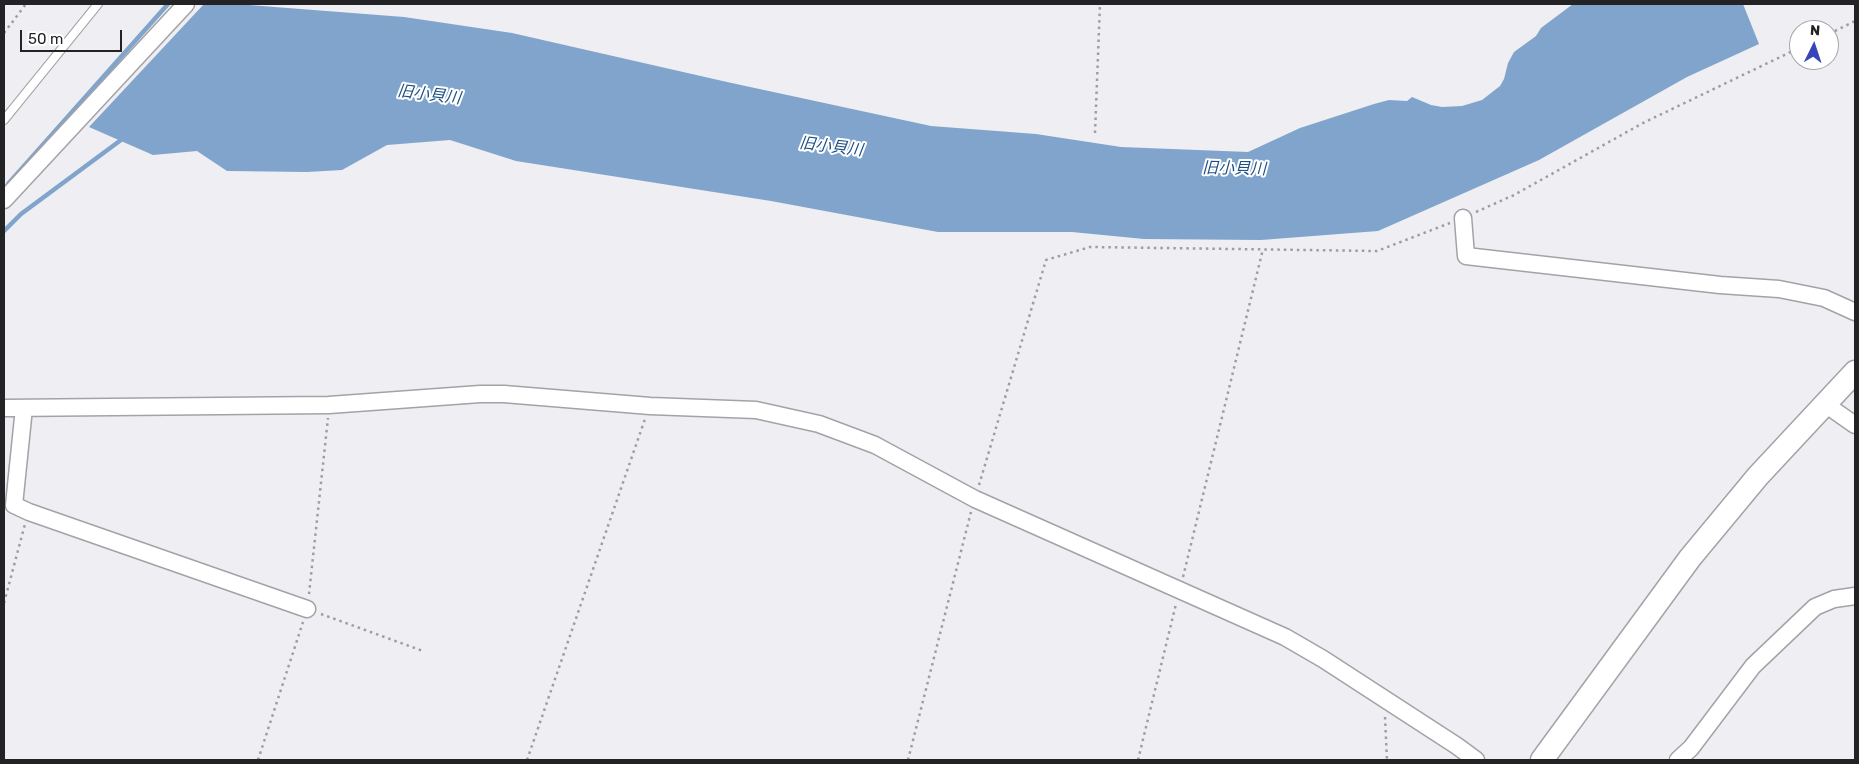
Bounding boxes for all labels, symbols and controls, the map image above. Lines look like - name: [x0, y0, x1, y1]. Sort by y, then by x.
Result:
- scale bar: [22, 20, 125, 52]
- north arrow: [1789, 20, 1839, 70]
- text: N: [1809, 22, 1821, 39]
- text: 50 m: [28, 30, 63, 48]
- water label: 旧小貝川: [396, 82, 462, 108]
- water label: 旧小貝川: [798, 134, 864, 160]
- water label: 旧小貝川: [1202, 159, 1266, 179]

